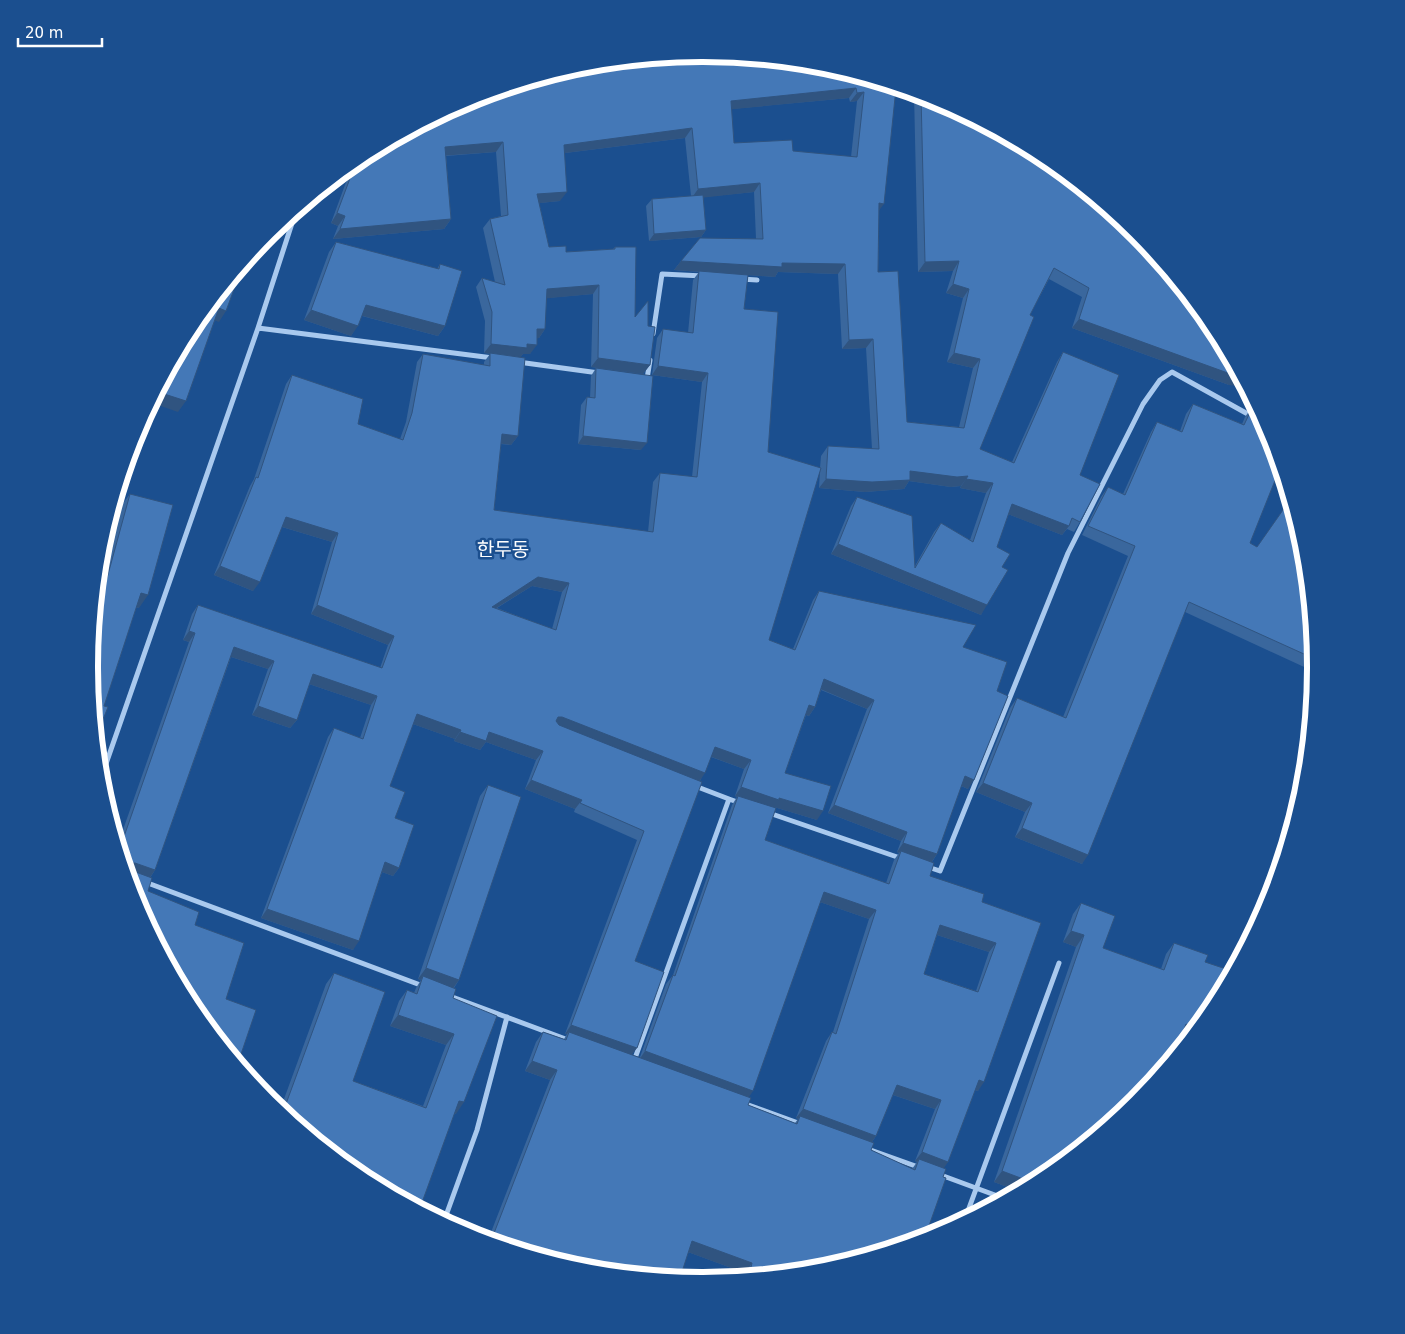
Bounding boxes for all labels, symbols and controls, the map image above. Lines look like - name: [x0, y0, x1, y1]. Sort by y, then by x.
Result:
- scale bar: [18, 15, 101, 47]
- text: 20 m: [25, 24, 63, 42]
- district label: 한두동: [477, 538, 529, 560]

